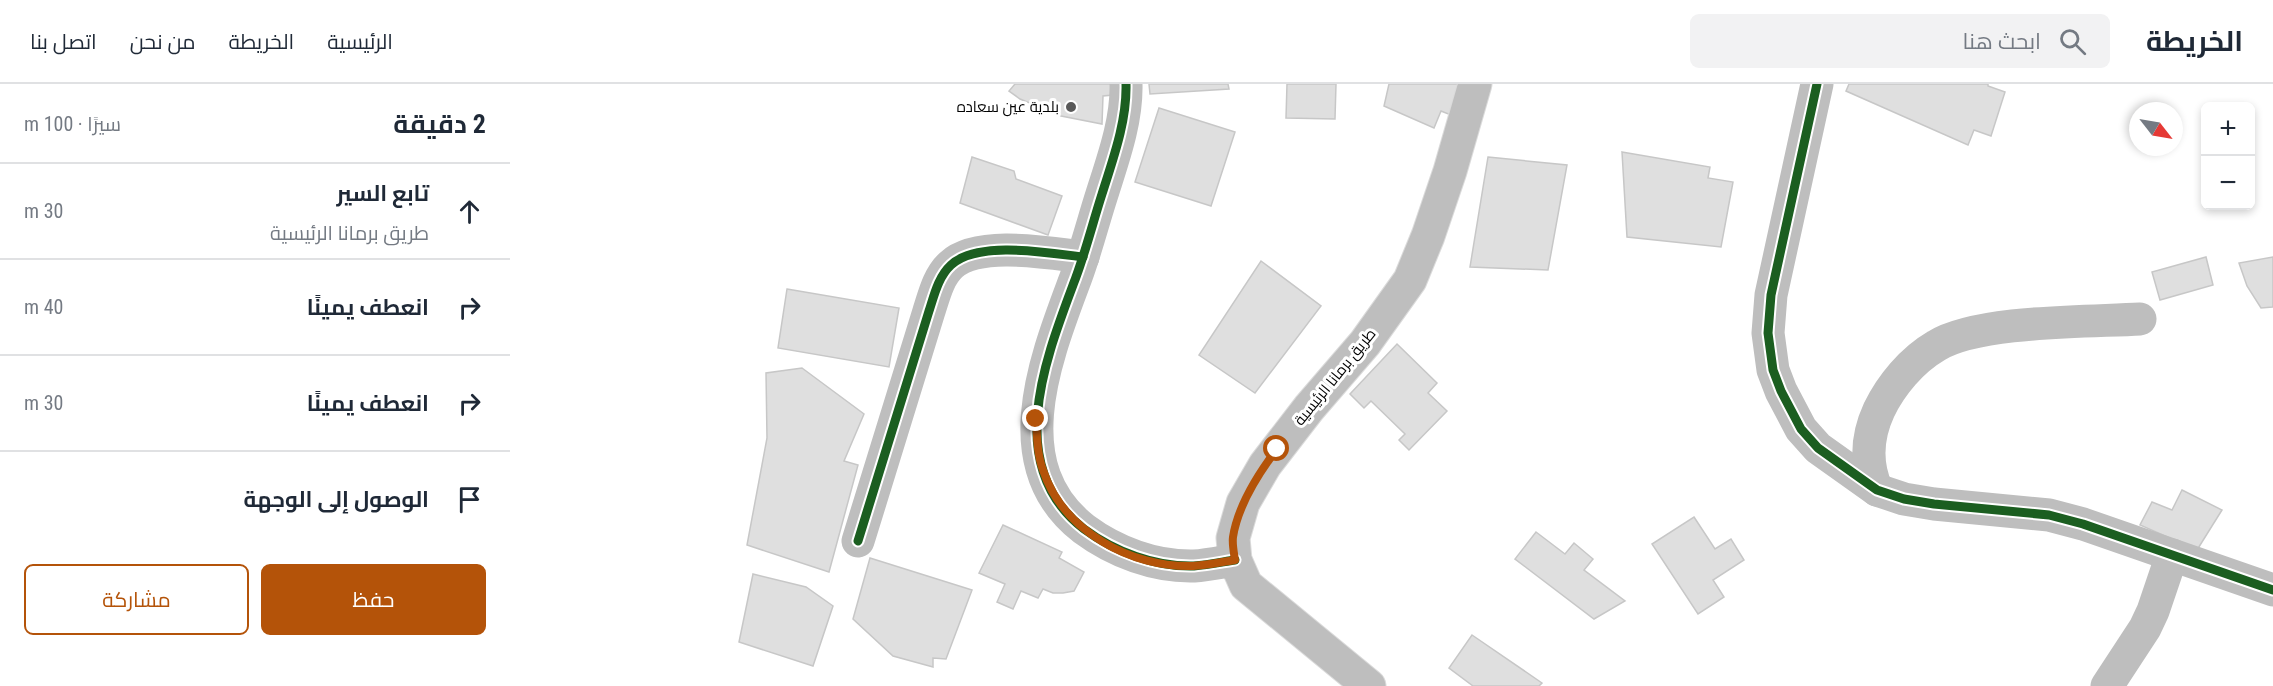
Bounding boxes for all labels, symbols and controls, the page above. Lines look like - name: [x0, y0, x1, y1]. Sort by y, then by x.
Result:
- search box: [1690, 14, 2110, 68]
- icon: search: [2056, 25, 2089, 58]
- text: الخريطة: [2146, 25, 2243, 58]
- text: ابحث هنا: [1962, 29, 2041, 54]
- text: اتصل بنا: [30, 30, 97, 54]
- text: من نحن: [130, 30, 196, 54]
- text: الخريطة: [229, 30, 294, 54]
- text: الرئيسية: [327, 30, 393, 54]
- place label: بلدية عين سعاده: [957, 98, 1059, 117]
- marker: بلدية عين سعاده: [1064, 100, 1078, 114]
- north arrow: [2129, 102, 2183, 156]
- map controls: [2201, 102, 2255, 210]
- button: +: [2201, 102, 2255, 156]
- text: 2 دقيقة: [393, 109, 486, 139]
- text: سيرًا · 100 m: [24, 112, 121, 136]
- button: −: [2201, 156, 2255, 210]
- text: تابع السير: [336, 181, 429, 206]
- icon: ahead: [453, 195, 486, 228]
- text: 30 m: [24, 199, 63, 223]
- text: طريق برمانا الرئيسية: [270, 221, 429, 245]
- icon: right: [453, 291, 486, 324]
- text: 40 m: [24, 295, 63, 319]
- text: انعطف يمينًا: [307, 295, 429, 320]
- street label: طريق برمانا الرئيسية: [1290, 325, 1380, 430]
- icon: right: [453, 387, 486, 420]
- text: 30 m: [24, 391, 63, 415]
- text: انعطف يمينًا: [307, 391, 429, 416]
- route end: [1022, 405, 1048, 431]
- route start: [1263, 435, 1289, 461]
- icon: arrive: [453, 483, 486, 516]
- text: الوصول إلى الوجهة: [244, 487, 429, 512]
- button: مشاركة: [24, 564, 249, 635]
- button: حفظ: [261, 564, 486, 635]

